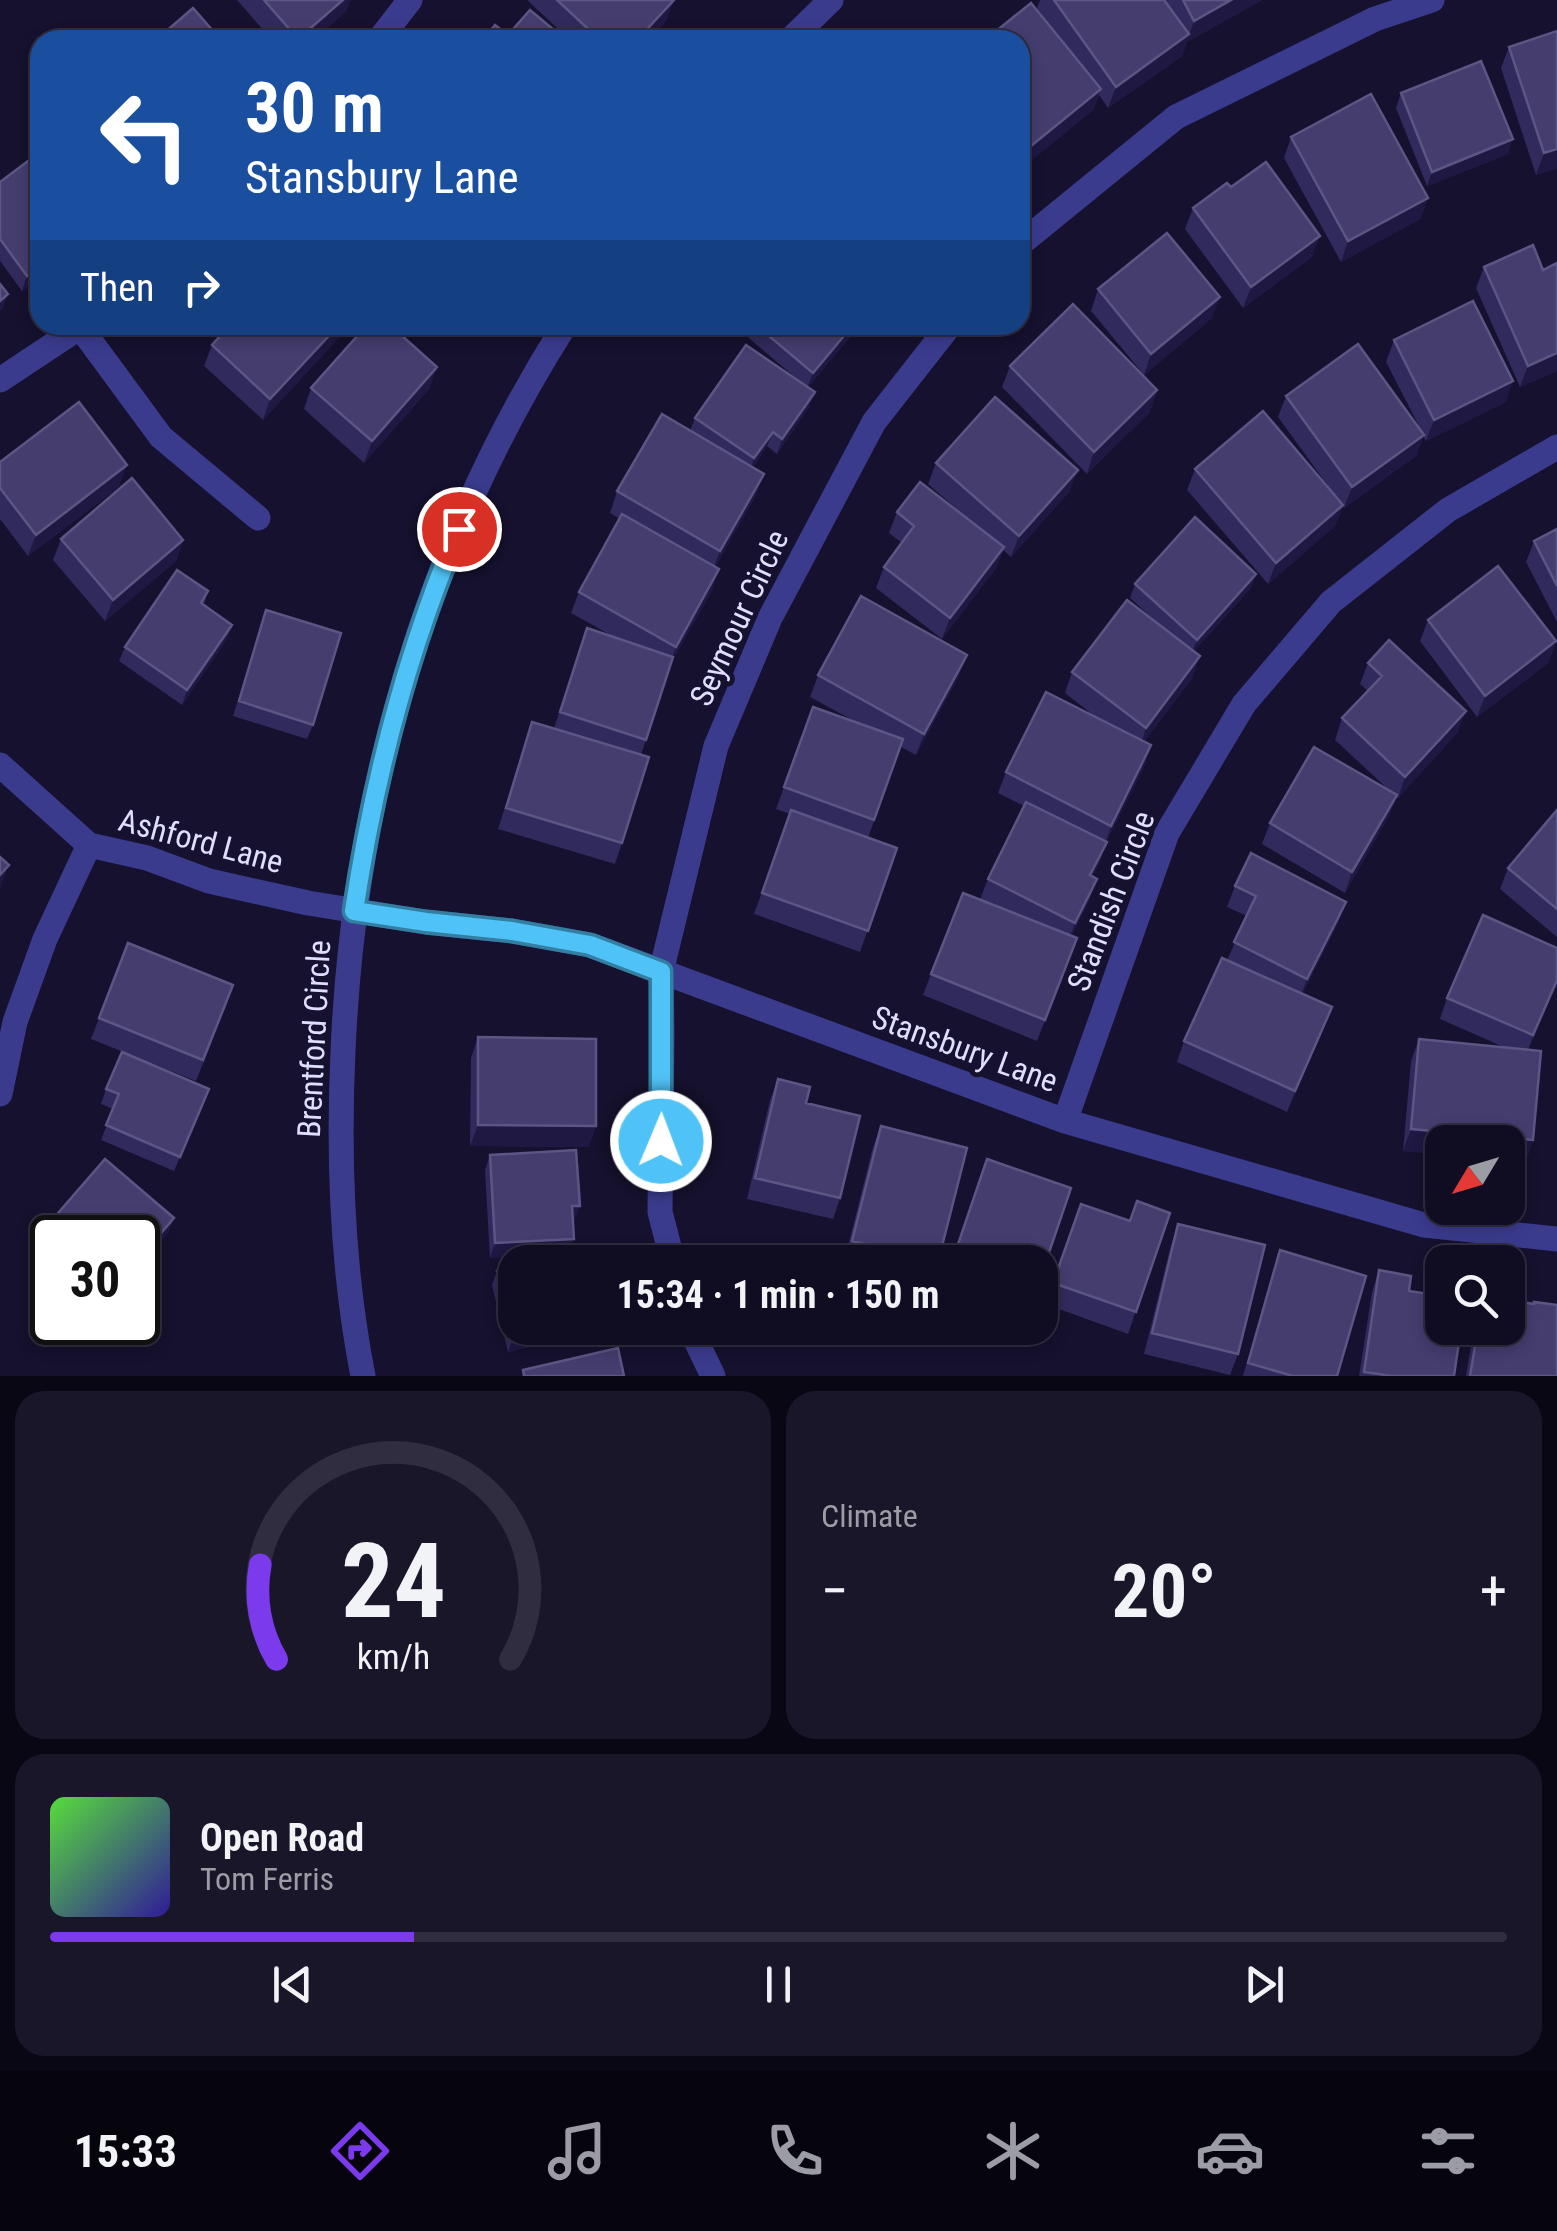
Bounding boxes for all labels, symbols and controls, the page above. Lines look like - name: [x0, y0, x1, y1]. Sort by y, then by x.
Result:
- text: 30 m: [245, 67, 384, 149]
- icon: left: [80, 70, 210, 200]
- text: Stansbury Lane: [245, 151, 519, 204]
- icon: right: [174, 260, 229, 315]
- text: Then: [80, 266, 154, 310]
- pin: [417, 487, 502, 572]
- icon: arrive: [432, 502, 487, 557]
- street label: Seymour Circle: [682, 524, 796, 712]
- street label: Ashford Lane: [115, 801, 287, 881]
- street label: Standish Circle: [1059, 806, 1163, 996]
- street label: Brentford Circle: [290, 939, 338, 1139]
- street label: Stansbury Lane: [867, 998, 1063, 1100]
- position arrow: [609, 1089, 713, 1193]
- north arrow: [1425, 1125, 1525, 1225]
- map controls: [1425, 1125, 1525, 1345]
- speed limit sign: 30: [30, 1215, 160, 1345]
- button: search: [1425, 1245, 1525, 1345]
- text: 15:34 · 1 min · 150 m: [617, 1273, 939, 1317]
- text: Climate: [821, 1497, 918, 1535]
- text: 24: [340, 1521, 446, 1642]
- text: 20°: [1112, 1547, 1217, 1635]
- text: −: [821, 1559, 849, 1623]
- text: +: [1480, 1559, 1507, 1623]
- text: km/h: [356, 1636, 430, 1678]
- text: Open Road: [200, 1816, 364, 1860]
- text: Tom Ferris: [200, 1860, 334, 1898]
- icon: previous: [265, 1957, 320, 2012]
- icon: pause: [751, 1957, 806, 2012]
- icon: next: [1237, 1957, 1292, 2012]
- icon: directions: [325, 2116, 395, 2186]
- icon: music: [542, 2116, 612, 2186]
- icon: phone: [760, 2116, 830, 2186]
- icon: climate: [978, 2116, 1048, 2186]
- icon: car: [1195, 2116, 1265, 2186]
- icon: filters: [1413, 2116, 1483, 2186]
- text: 15:33: [74, 2125, 177, 2178]

